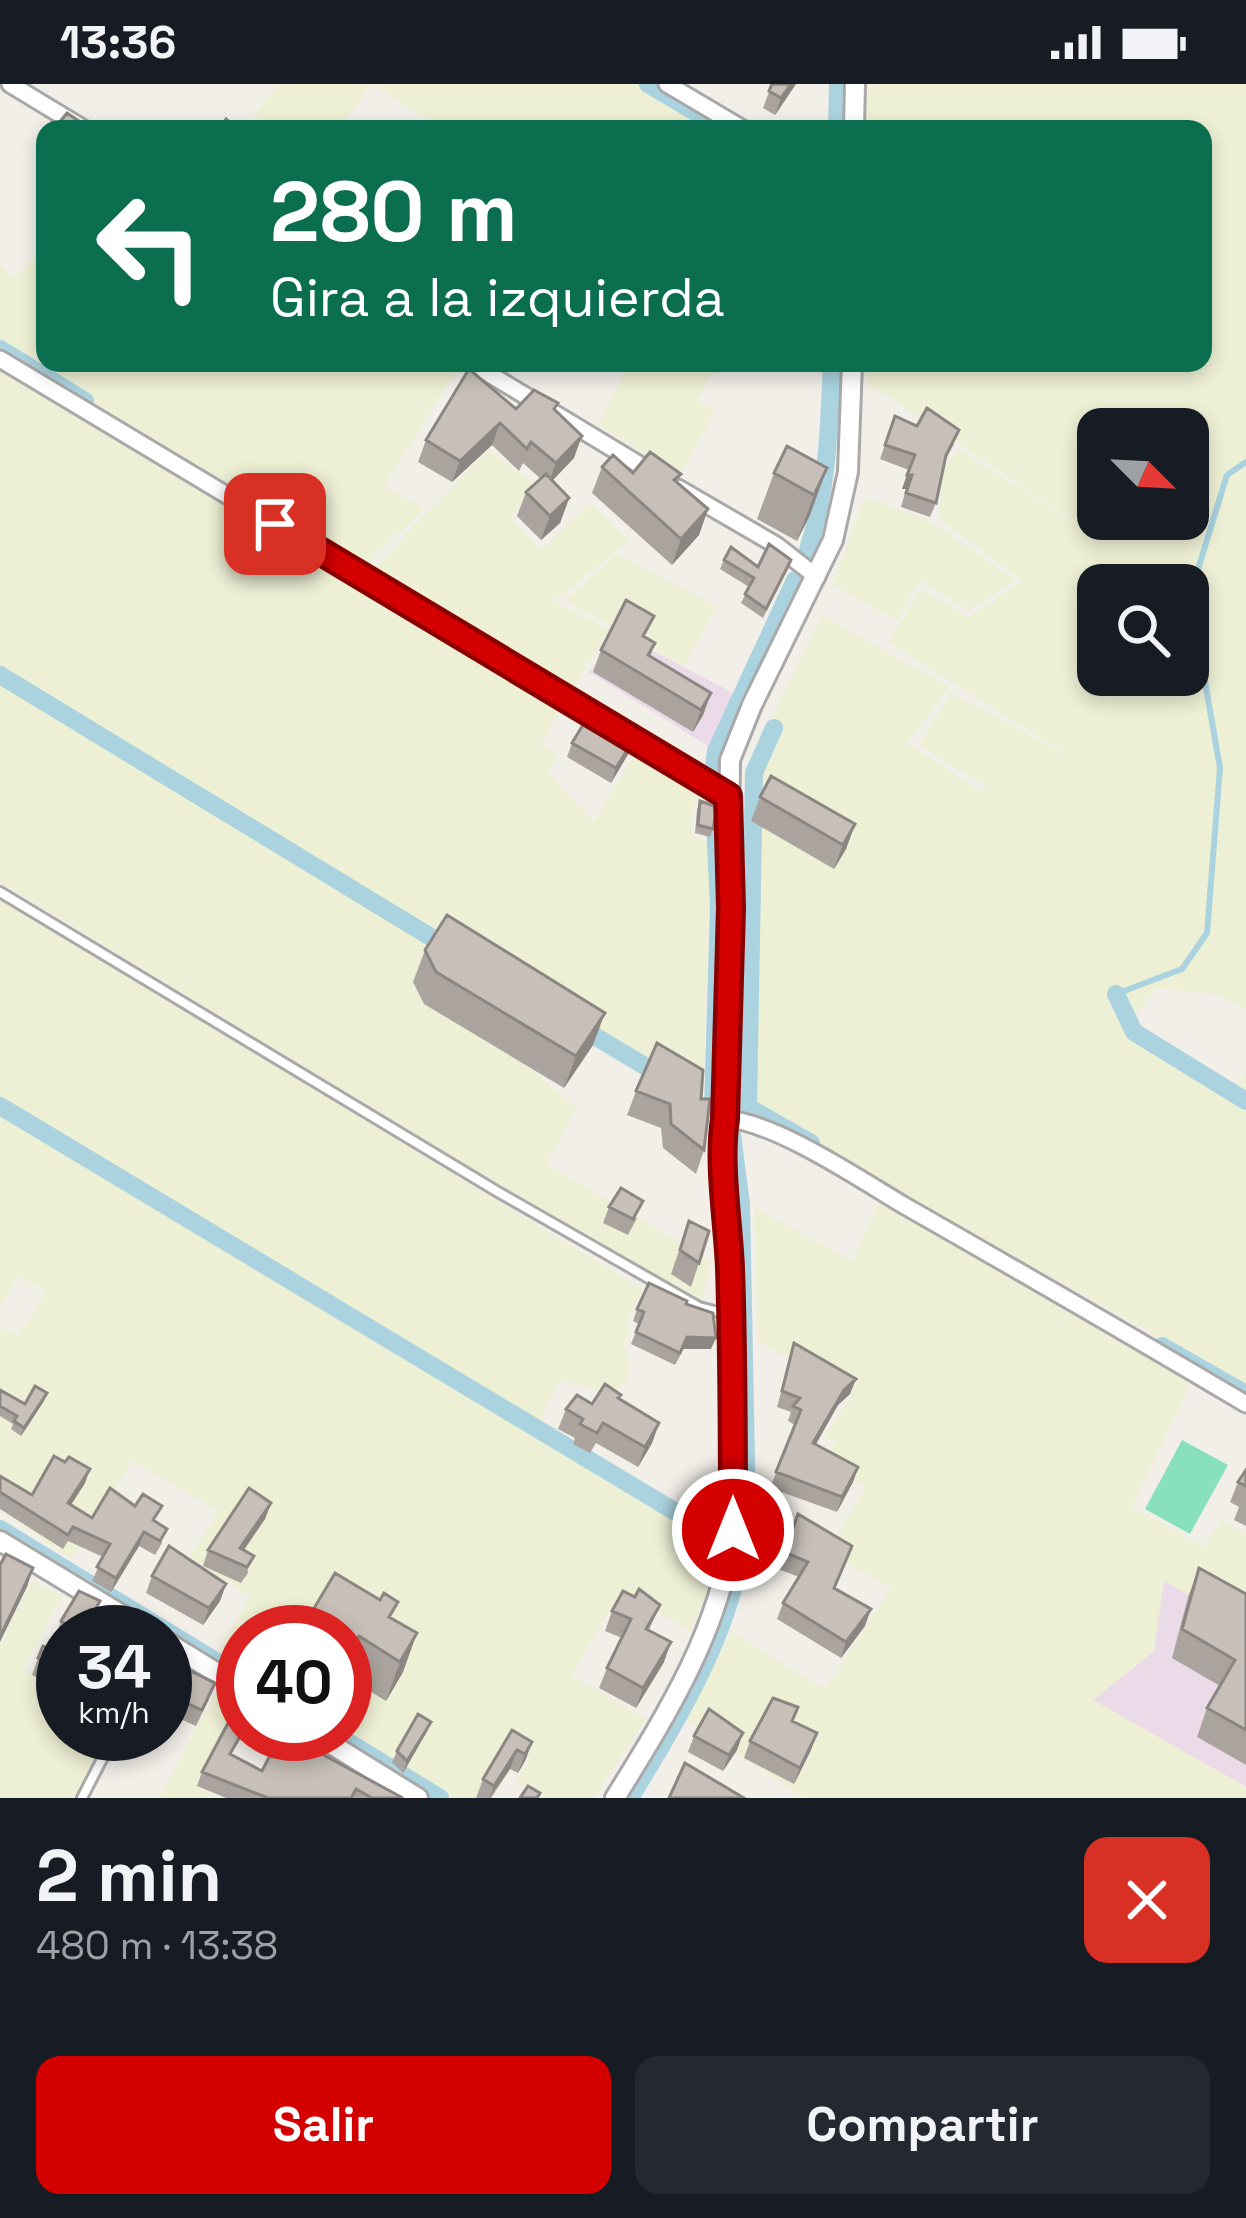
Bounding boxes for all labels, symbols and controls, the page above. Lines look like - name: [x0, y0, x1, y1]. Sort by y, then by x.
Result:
- text: 13:36: [60, 14, 176, 71]
- text: 280 m: [270, 158, 518, 266]
- icon: left: [72, 168, 228, 324]
- text: Gira a la izquierda: [270, 263, 725, 332]
- north arrow: [1077, 408, 1209, 540]
- map controls: [1077, 408, 1209, 696]
- pin: [224, 473, 326, 575]
- icon: arrive: [242, 491, 308, 557]
- button: search: [1077, 564, 1209, 696]
- position arrow: [670, 1467, 796, 1593]
- speed limit sign: 40: [216, 1605, 372, 1761]
- text: 34: [77, 1629, 151, 1706]
- text: km/h: [78, 1693, 150, 1732]
- text: 2 min: [36, 1830, 222, 1922]
- button: close: [1084, 1837, 1210, 1963]
- text: 480 m · 13:38: [36, 1921, 278, 1970]
- button: Salir: [36, 2056, 611, 2194]
- button: Compartir: [635, 2056, 1210, 2194]

